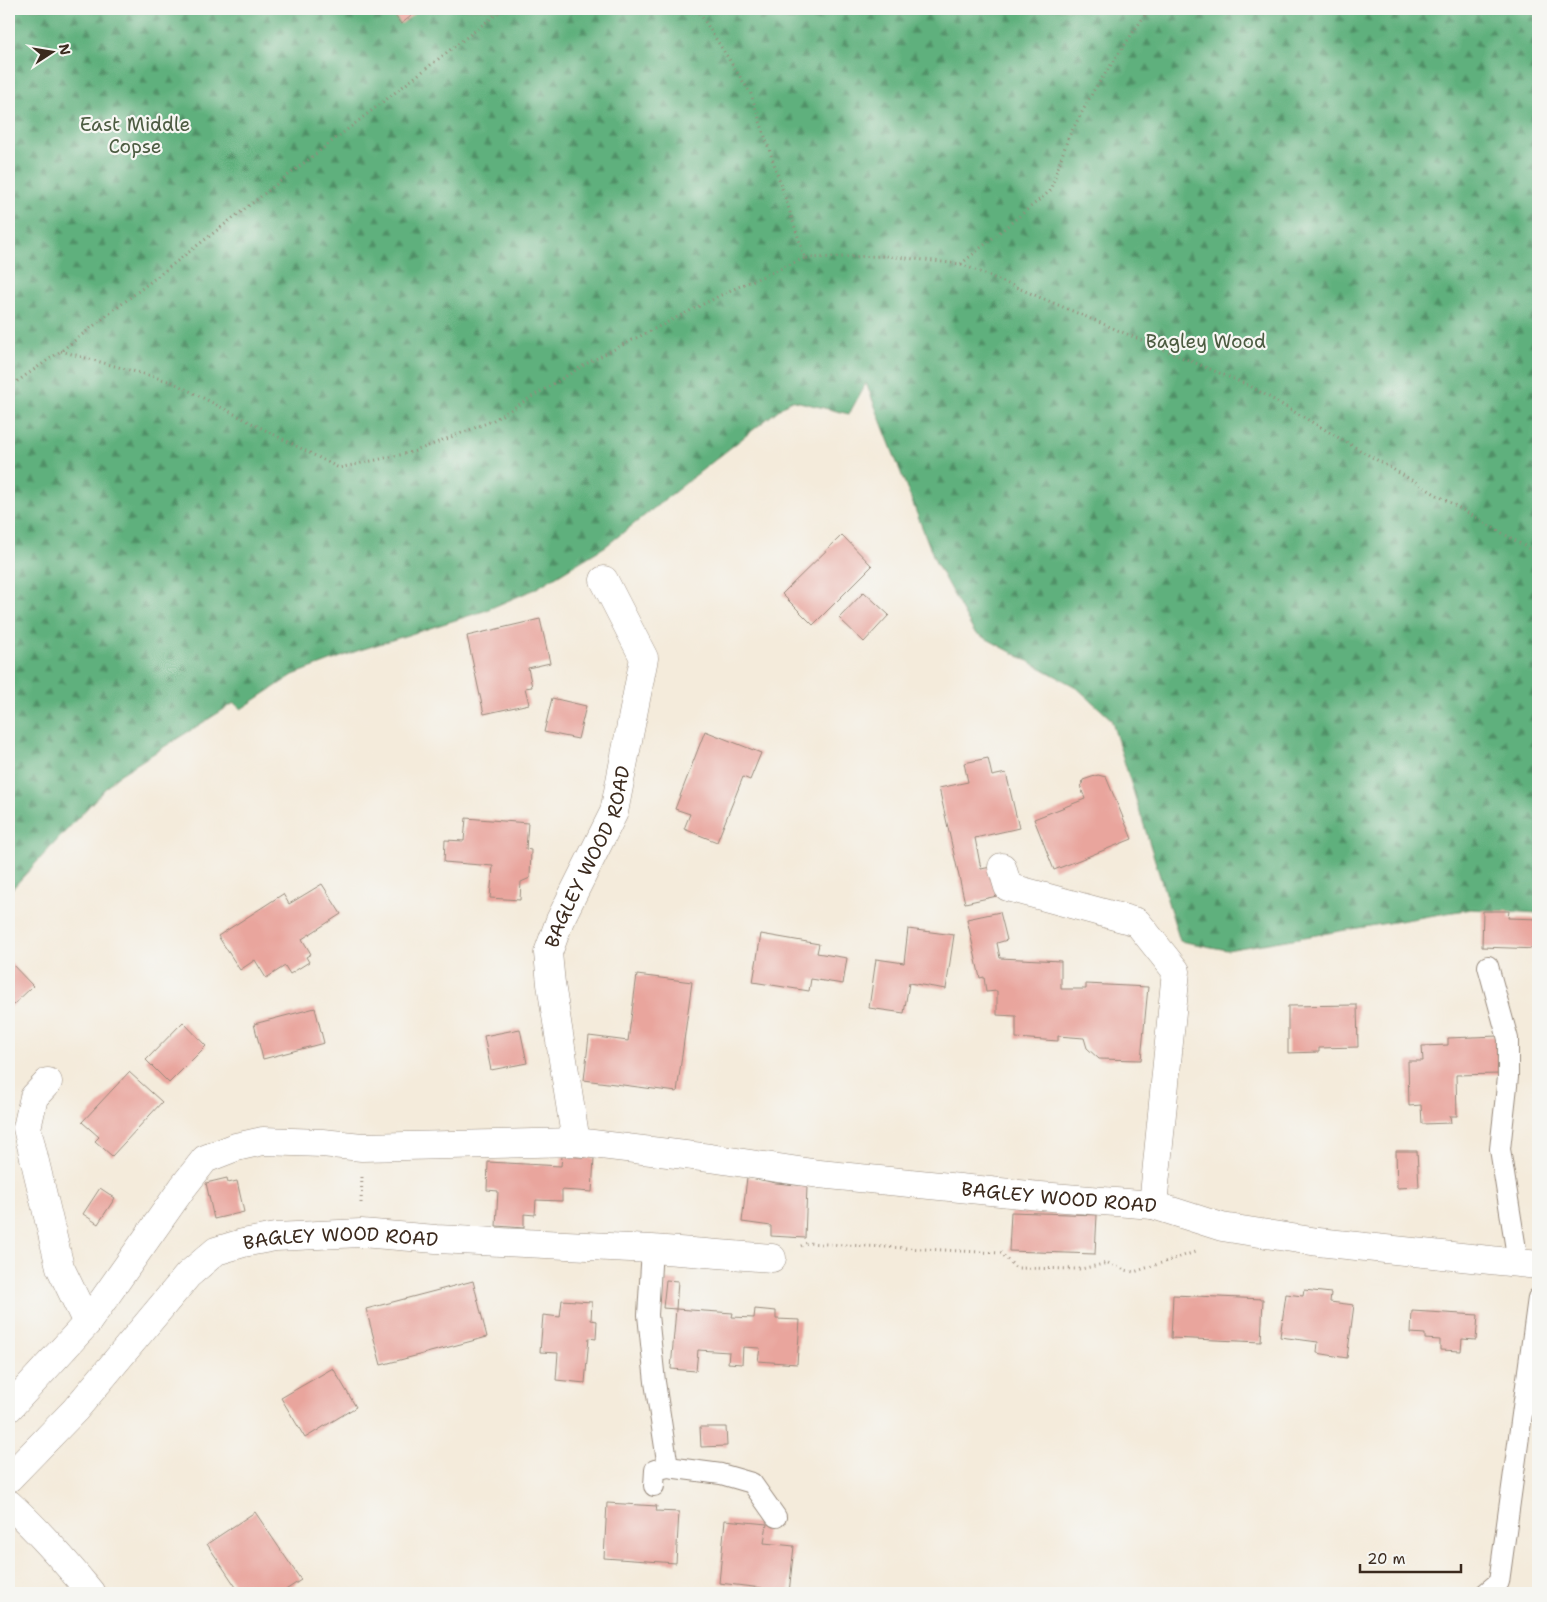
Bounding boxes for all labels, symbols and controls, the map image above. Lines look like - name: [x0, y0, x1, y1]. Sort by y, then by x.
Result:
- north arrow: [28, 28, 78, 78]
- text: N: [55, 42, 75, 57]
- park label: East Middle Copse: [80, 112, 190, 159]
- park label: Bagley Wood: [1146, 329, 1266, 354]
- street label: BAGLEY WOOD ROAD: [539, 763, 635, 951]
- street label: BAGLEY WOOD ROAD: [960, 1176, 1158, 1218]
- street label: BAGLEY WOOD ROAD: [241, 1220, 439, 1255]
- scale bar: [1360, 1542, 1461, 1574]
- text: 20 m: [1367, 1549, 1406, 1569]

